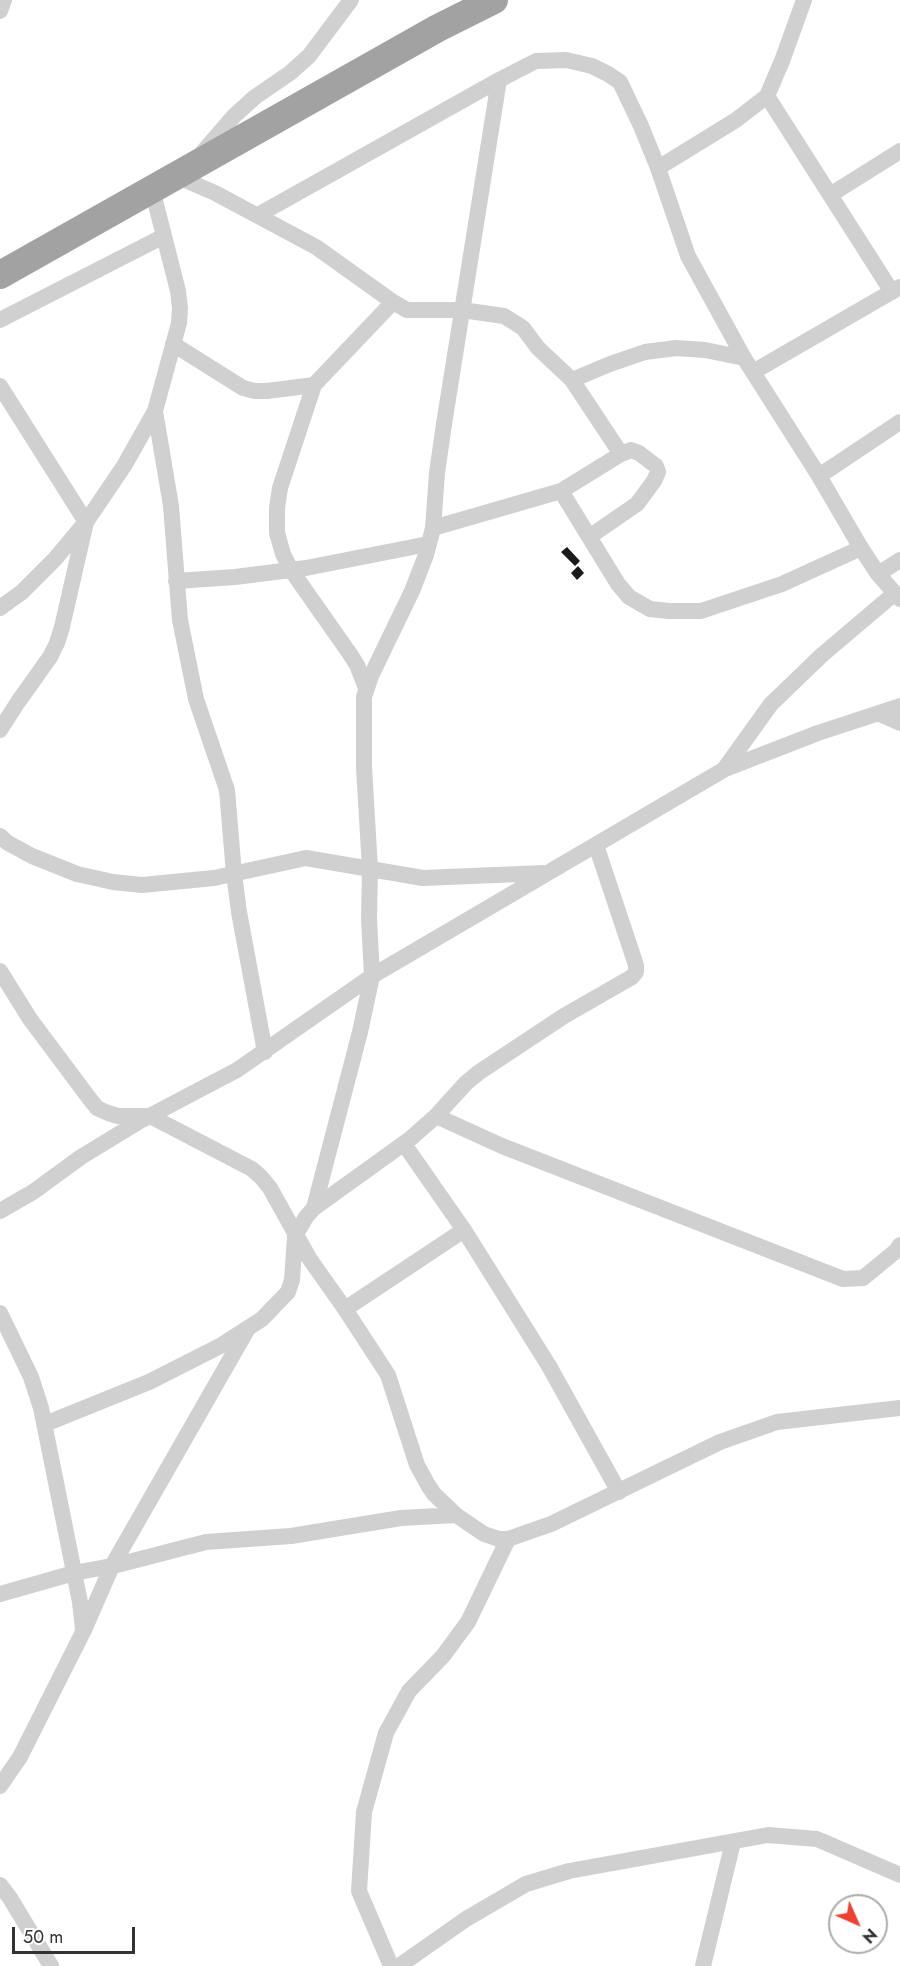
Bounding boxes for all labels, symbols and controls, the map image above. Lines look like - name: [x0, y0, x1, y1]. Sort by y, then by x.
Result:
- north arrow: [828, 1894, 888, 1954]
- scale bar: [15, 1915, 138, 1953]
- text: N: [857, 1923, 882, 1948]
- text: 50 m: [23, 1924, 63, 1950]

